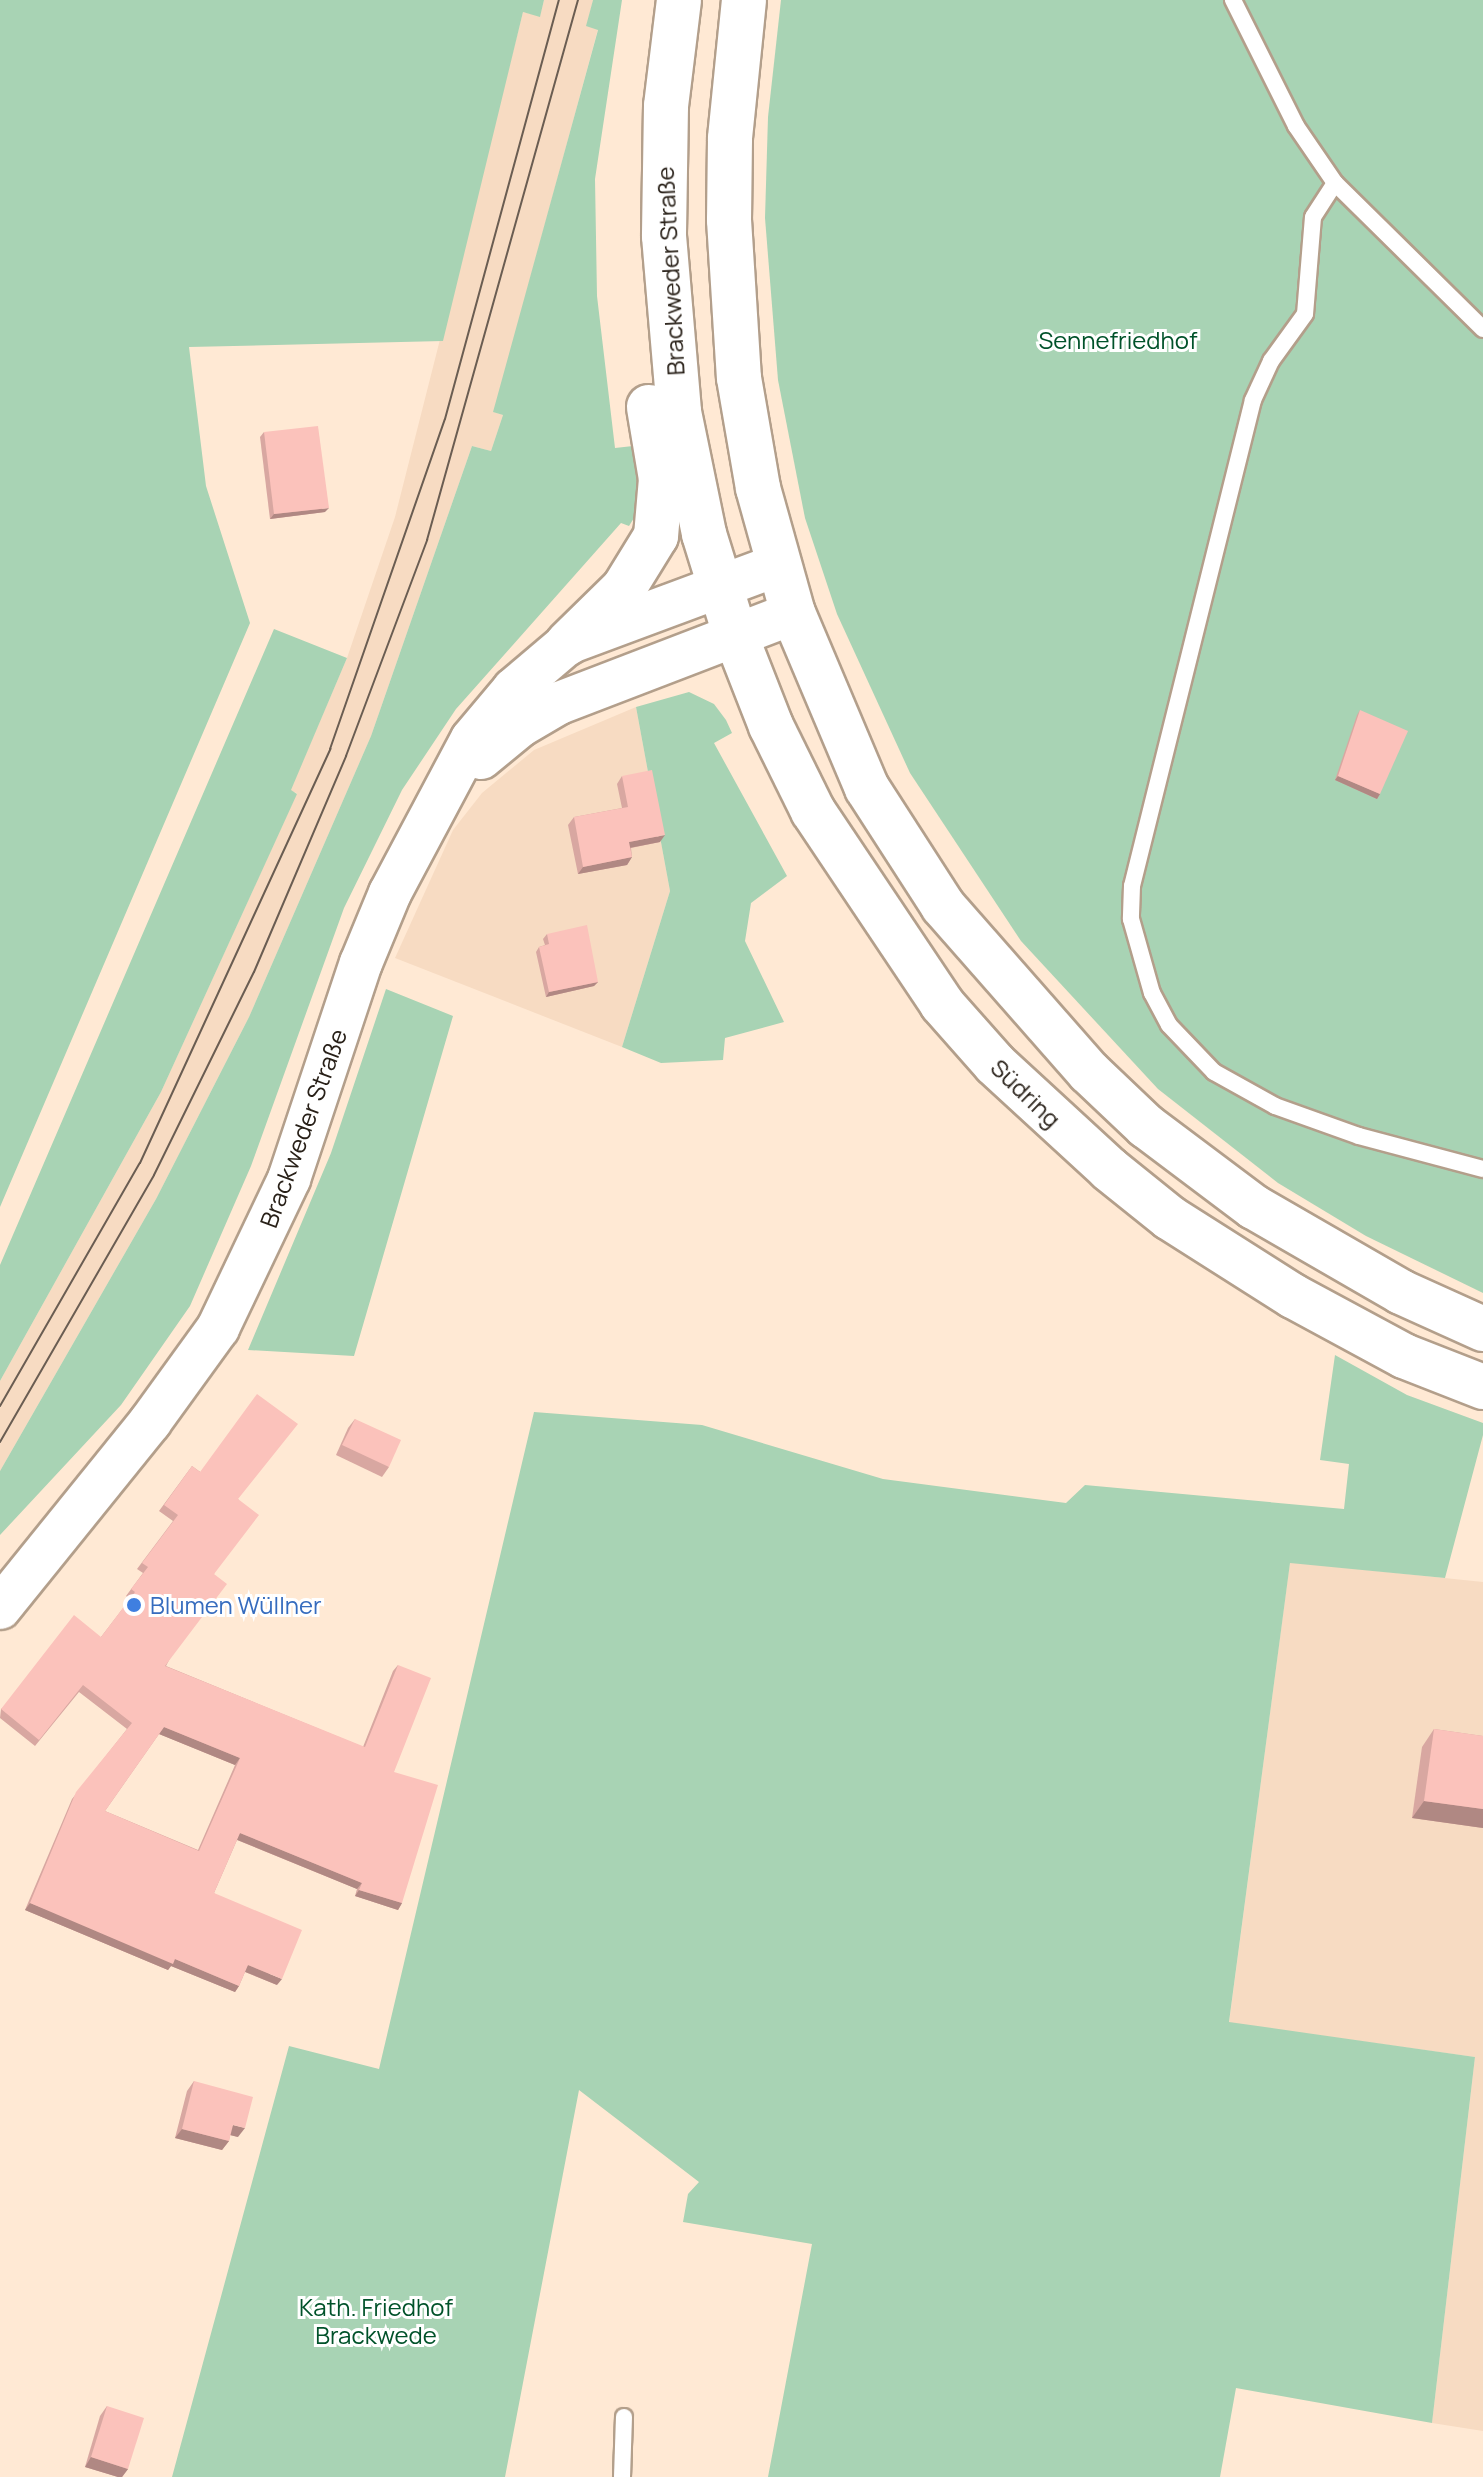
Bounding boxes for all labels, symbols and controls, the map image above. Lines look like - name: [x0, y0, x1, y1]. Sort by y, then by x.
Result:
- street label: Brackweder Straße: [650, 166, 690, 376]
- park label: Sennefriedhof: [1039, 326, 1197, 354]
- street label: Brackweder Straße: [254, 1025, 352, 1231]
- street label: Südring: [985, 1053, 1067, 1133]
- place label: Blumen Wüllner: [150, 1591, 322, 1619]
- marker: Blumen Wüllner: [125, 1596, 143, 1614]
- park label: Kath. Friedhof Brackwede: [299, 2293, 453, 2349]

